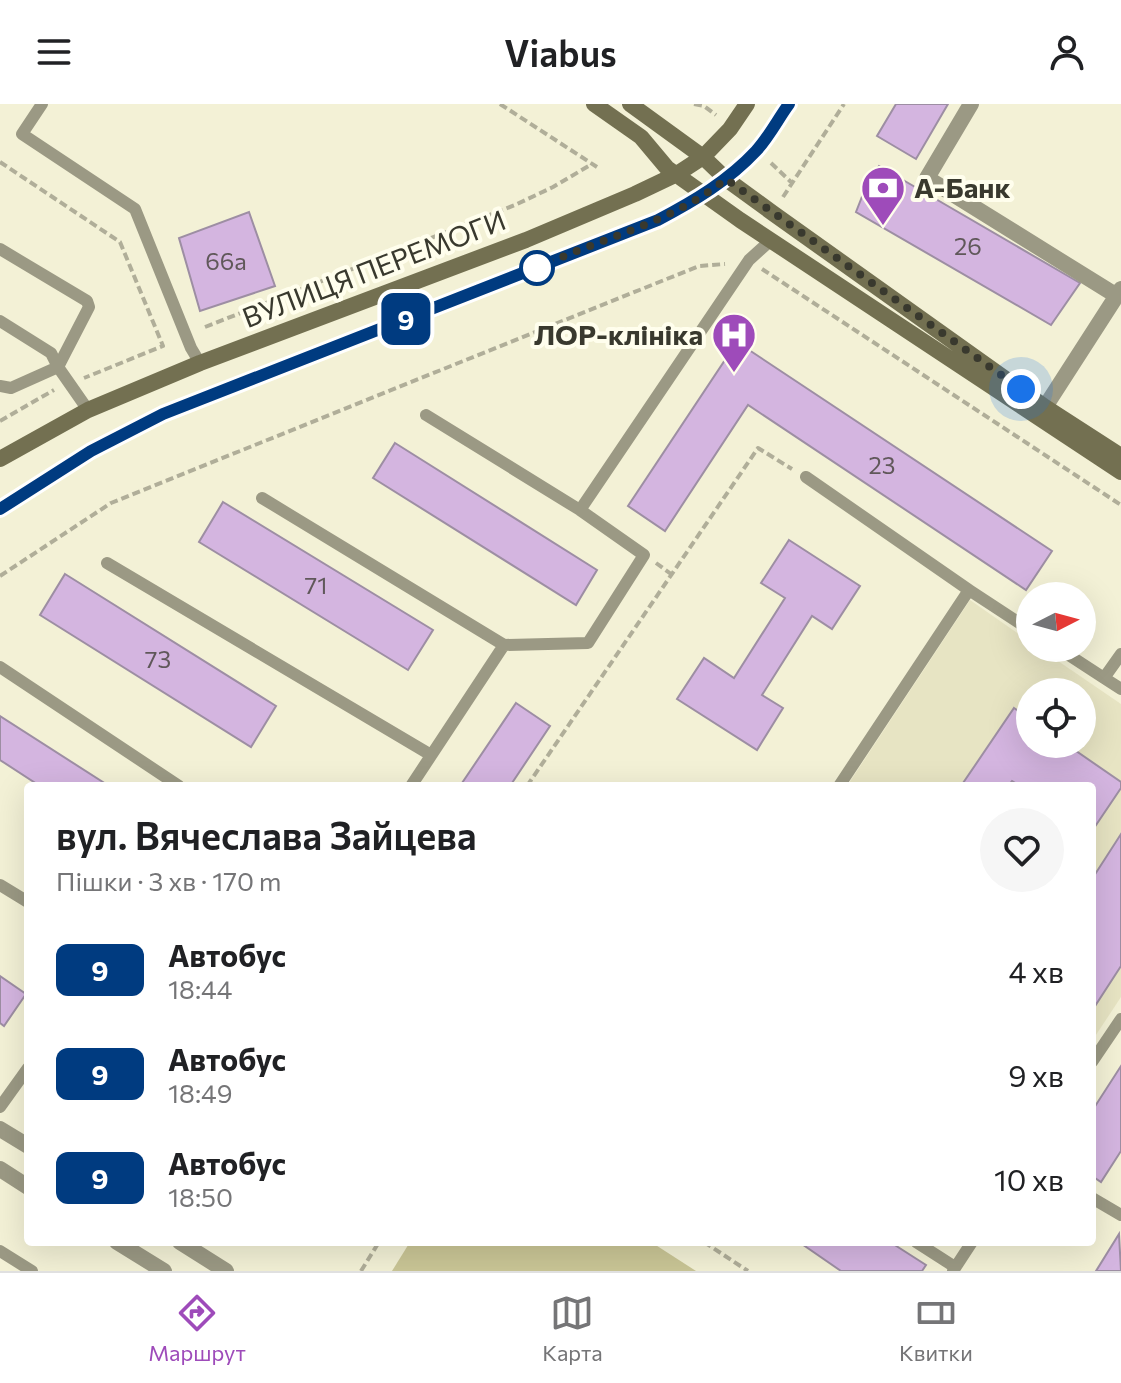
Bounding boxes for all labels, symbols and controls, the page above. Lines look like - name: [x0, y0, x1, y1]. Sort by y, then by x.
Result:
- icon: menu: [32, 30, 76, 74]
- text: Viabus: [504, 30, 617, 74]
- icon: person: [1045, 30, 1089, 74]
- bank icon: А-Банк: [859, 164, 907, 227]
- place label: А-Банк: [914, 170, 1010, 204]
- street label: ВУЛИЦЯ ПЕРЕМОГИ: [237, 202, 510, 334]
- house number: 26: [954, 231, 982, 260]
- house number: 66а: [205, 246, 247, 275]
- unlabelled marker: [520, 251, 554, 285]
- line badge: 9: [380, 293, 432, 345]
- text: 9: [397, 302, 415, 336]
- hospital icon: ЛОР-клініка: [710, 311, 758, 374]
- place label: ЛОР-клініка: [534, 317, 703, 351]
- your location: [1001, 369, 1041, 409]
- house number: 23: [868, 450, 896, 479]
- house number: 71: [305, 570, 327, 599]
- north arrow: [1016, 582, 1096, 662]
- map controls: [1016, 582, 1096, 758]
- house number: 73: [145, 644, 171, 673]
- button: locate: [1016, 678, 1096, 758]
- button: heart: [980, 808, 1064, 892]
- text: вул. Вячеслава Зайцева: [56, 811, 477, 858]
- text: Пішки · 3 хв · 170 m: [56, 865, 282, 896]
- text: Автобус: [168, 936, 286, 973]
- text: 4 хв: [1008, 952, 1064, 989]
- text: 9: [91, 953, 109, 987]
- text: 18:44: [168, 973, 232, 1004]
- text: Автобус: [168, 1040, 286, 1077]
- text: 9 хв: [1008, 1056, 1064, 1093]
- text: 9: [91, 1057, 109, 1091]
- text: 18:49: [168, 1077, 232, 1108]
- text: Автобус: [168, 1144, 286, 1181]
- text: 10 хв: [994, 1160, 1064, 1197]
- text: 9: [91, 1161, 109, 1195]
- text: 18:50: [168, 1181, 233, 1212]
- tab: Маршрут: [148, 1291, 246, 1366]
- tab: Карта: [542, 1291, 603, 1366]
- tab: Квитки: [899, 1291, 973, 1366]

